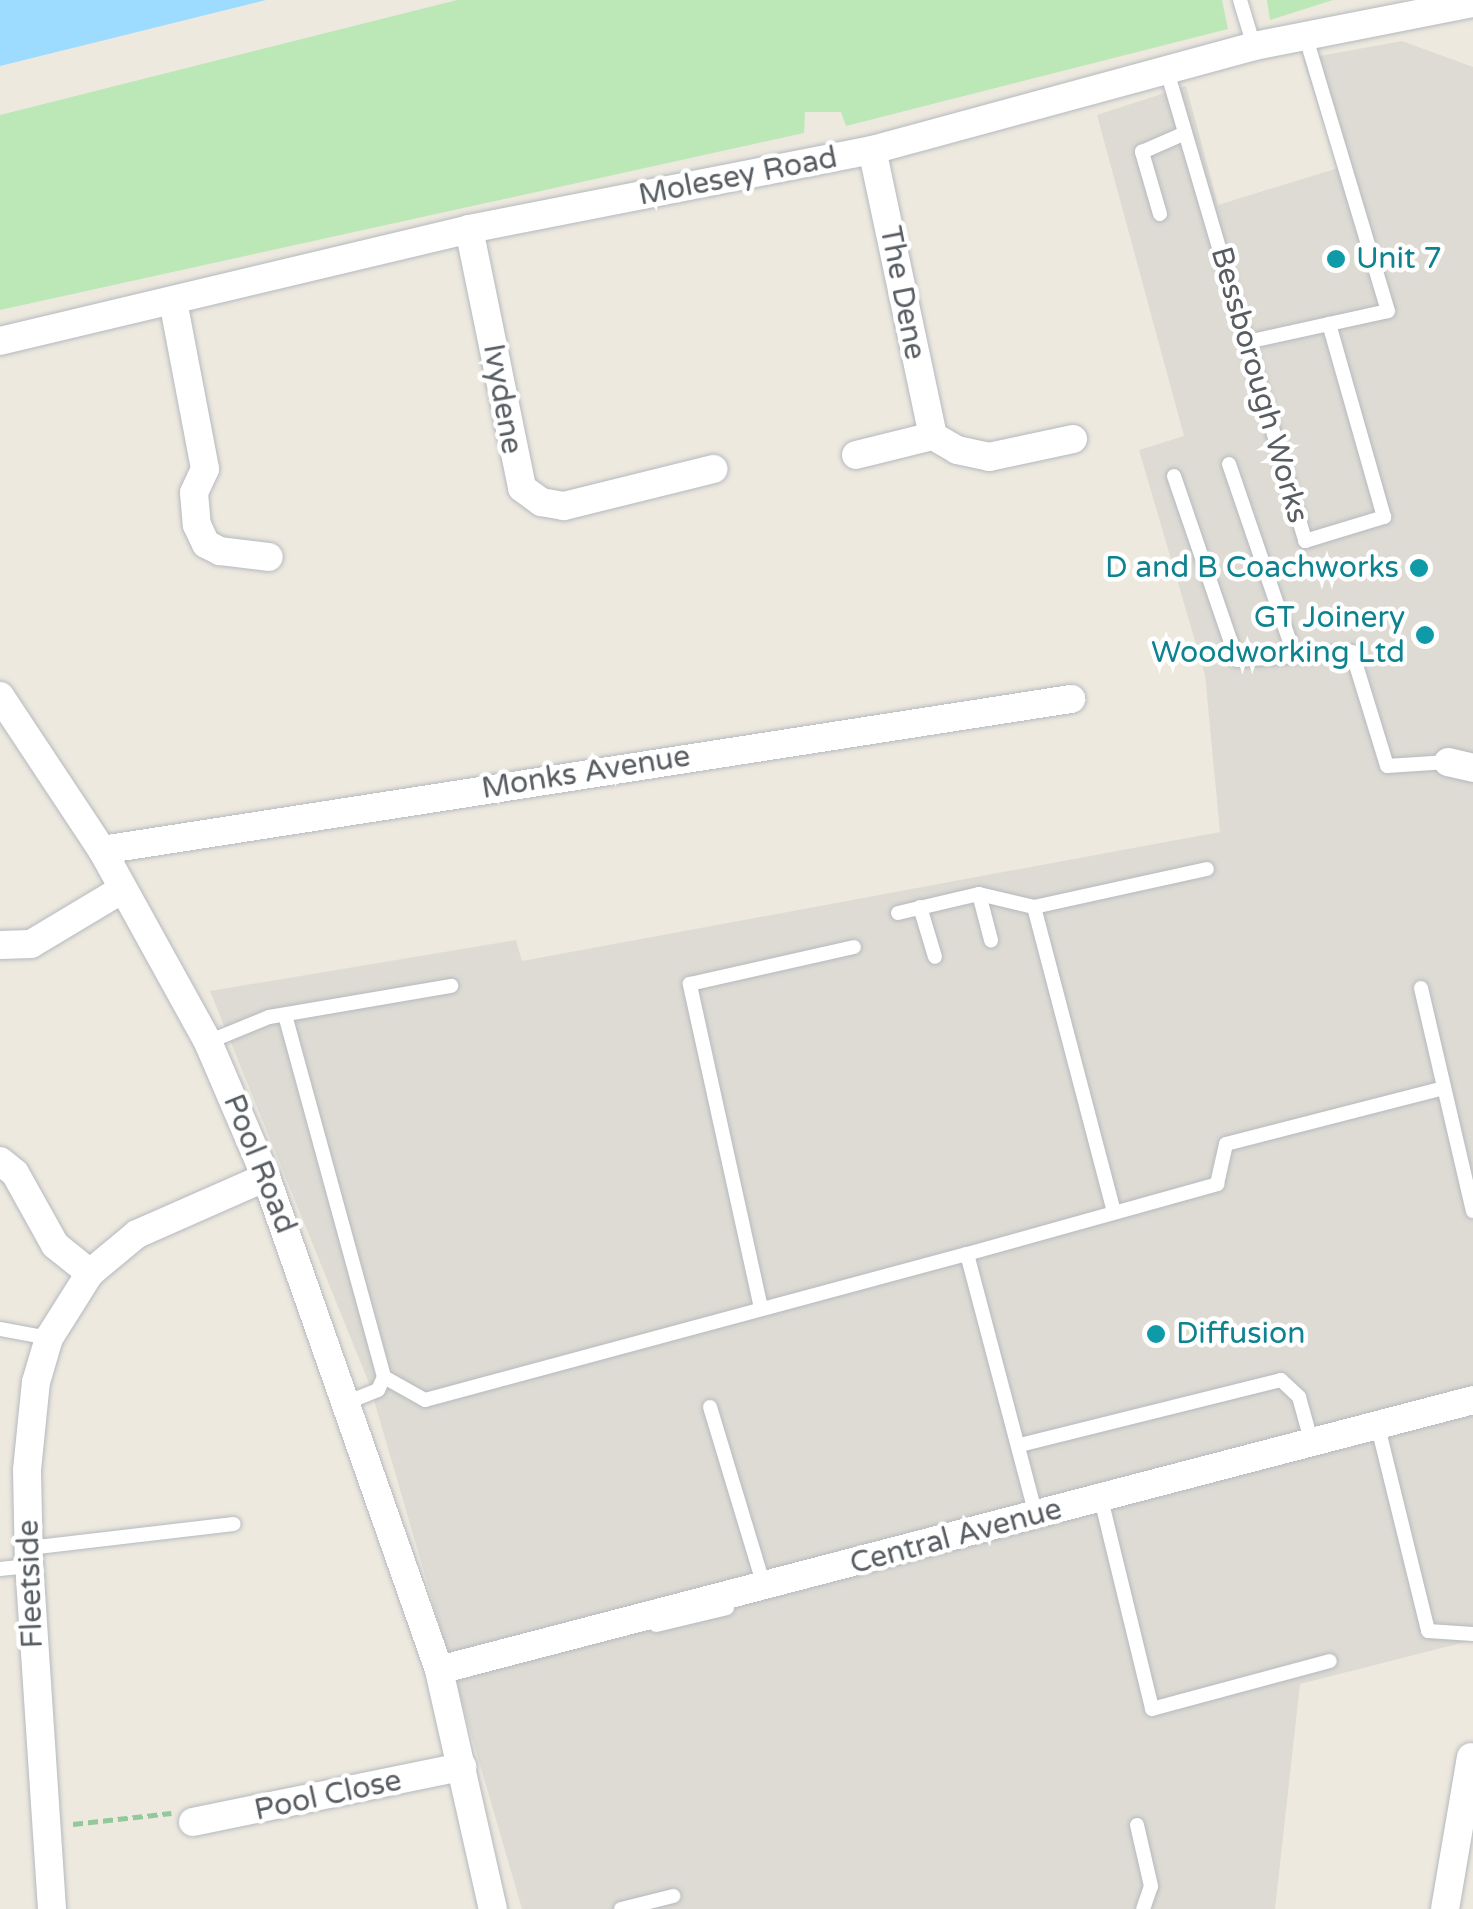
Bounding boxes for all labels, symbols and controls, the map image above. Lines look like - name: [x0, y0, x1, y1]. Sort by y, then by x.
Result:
- street label: Molesey Road: [636, 140, 840, 214]
- street label: The Dene: [871, 223, 933, 363]
- place label: Unit 7: [1356, 241, 1442, 277]
- street label: Bessborough Works: [1202, 243, 1316, 527]
- marker: Unit 7: [1325, 248, 1347, 270]
- street label: Ivydene: [475, 341, 529, 457]
- place label: D and B Coachworks: [1105, 550, 1399, 586]
- marker: D and B Coachworks: [1408, 557, 1430, 579]
- place label: GT Joinery Woodworking Ltd: [1151, 600, 1405, 670]
- marker: GT Joinery Woodworking Ltd: [1414, 624, 1436, 646]
- street label: Monks Avenue: [479, 739, 693, 807]
- street label: Pool Road: [215, 1089, 303, 1239]
- place label: Diffusion: [1176, 1316, 1306, 1352]
- marker: Diffusion: [1145, 1323, 1167, 1345]
- street label: Central Avenue: [846, 1491, 1066, 1583]
- street label: Fleetside: [11, 1519, 51, 1649]
- street label: Pool Close: [251, 1763, 405, 1829]

